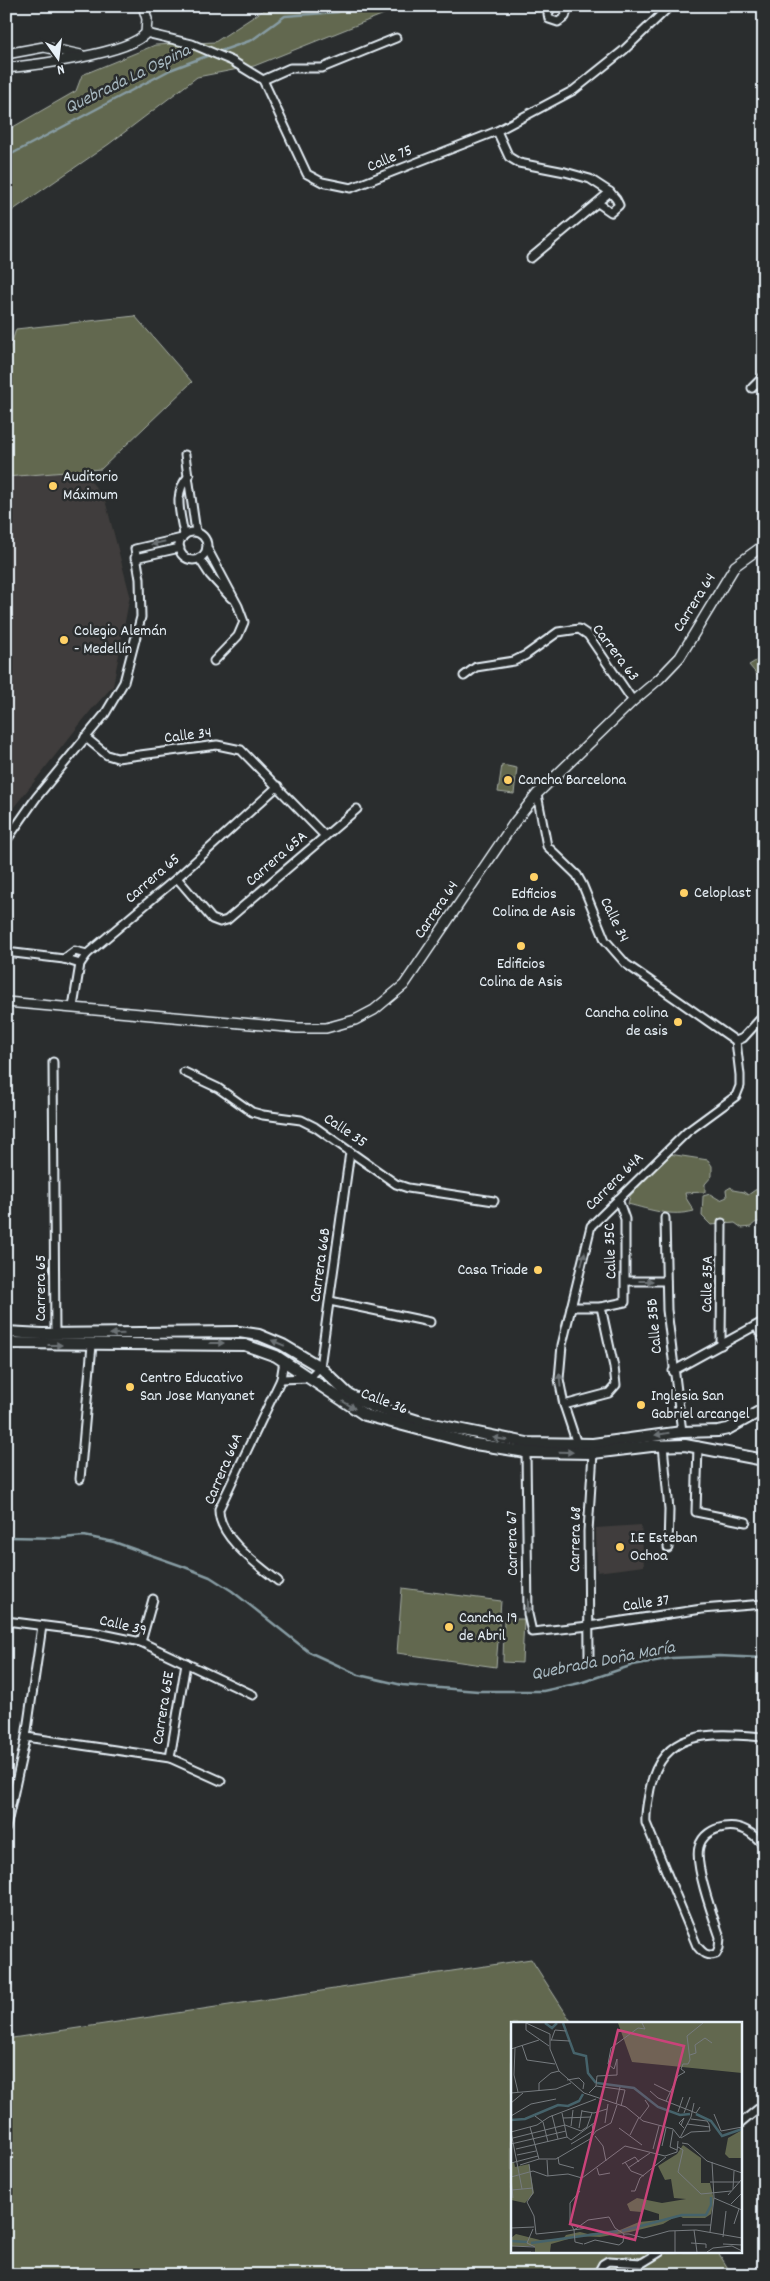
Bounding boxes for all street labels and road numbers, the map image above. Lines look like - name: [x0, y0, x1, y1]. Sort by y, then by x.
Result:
- street label: Calle 75: [364, 139, 416, 179]
- street label: Carrera 64: [668, 569, 722, 637]
- street label: Carrera 63: [586, 620, 644, 686]
- street label: Calle 34: [163, 722, 213, 750]
- street label: Carrera 65A: [241, 825, 313, 892]
- street label: Carrera 65: [120, 848, 186, 910]
- street label: Carrera 64: [409, 876, 465, 944]
- street label: Calle 34: [593, 894, 635, 946]
- street label: Calle 35: [319, 1108, 371, 1154]
- street label: Carrera 64A: [580, 1147, 650, 1217]
- street label: Calle 35C: [599, 1222, 623, 1279]
- street label: Carrera 66B: [304, 1226, 338, 1304]
- street label: Carrera 65: [30, 1255, 53, 1321]
- street label: Calle 35A: [696, 1255, 720, 1313]
- street label: Calle 35B: [641, 1297, 669, 1355]
- street label: Calle 36: [357, 1383, 411, 1422]
- street label: Carrera 66A: [199, 1429, 250, 1508]
- street label: Carrera 68: [564, 1506, 588, 1572]
- street label: Carrera 67: [501, 1510, 525, 1576]
- street label: Calle 37: [621, 1589, 671, 1619]
- street label: Calle 39: [97, 1609, 149, 1643]
- street label: Carrera 65E: [147, 1669, 181, 1746]

